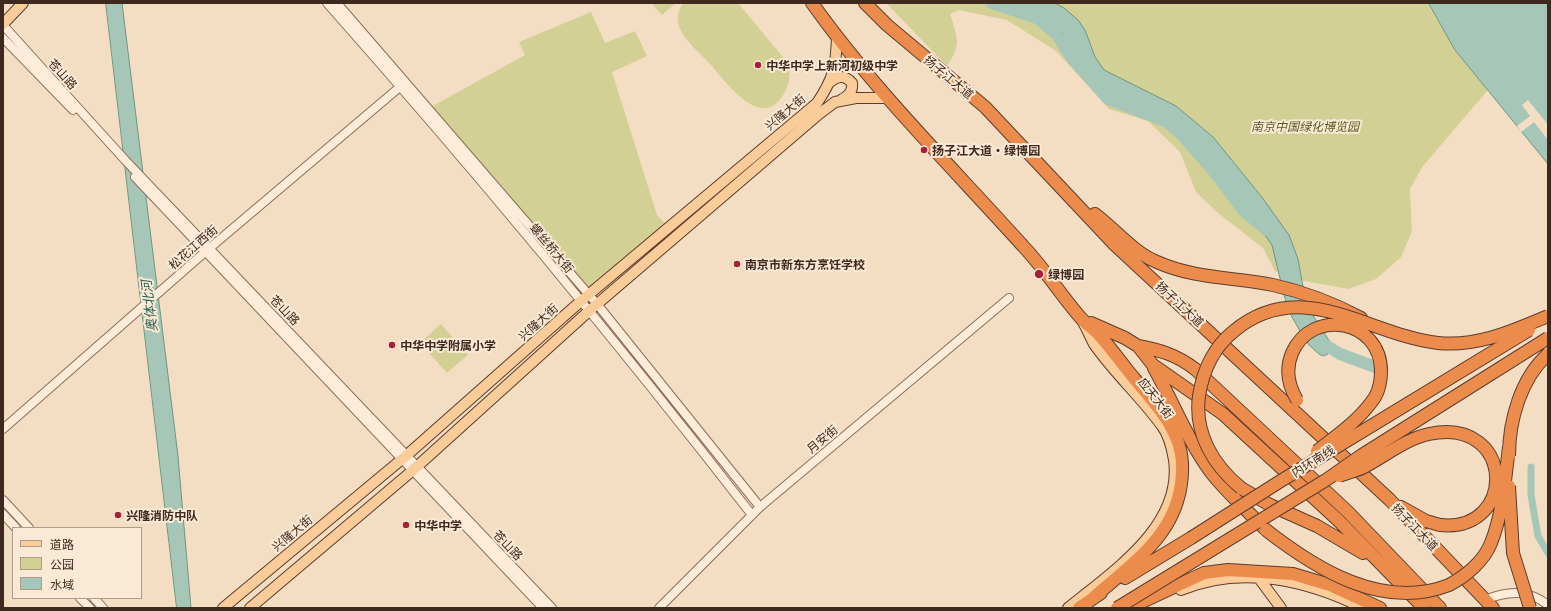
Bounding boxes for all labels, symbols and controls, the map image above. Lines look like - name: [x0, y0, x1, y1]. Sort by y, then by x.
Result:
- street label: 扬子江大道: [921, 52, 977, 102]
- street label: 苍山路: [46, 56, 80, 92]
- place label: 中华中学上新河初级中学: [766, 58, 898, 72]
- marker: 中华中学上新河初级中学: [753, 60, 763, 70]
- street label: 兴隆大街: [762, 91, 808, 133]
- park label: 南京中国绿化博览园: [1251, 119, 1359, 133]
- place label: 扬子江大道·绿博园: [932, 143, 1040, 157]
- marker: 扬子江大道·绿博园: [919, 145, 929, 155]
- street label: 螺丝桥大街: [527, 220, 577, 276]
- street label: 松花江西街: [166, 222, 220, 272]
- place label: 南京市新东方烹饪学校: [745, 257, 865, 271]
- marker: 南京市新东方烹饪学校: [732, 259, 742, 269]
- place label: 绿博园: [1048, 267, 1084, 281]
- marker: 绿博园: [1033, 268, 1045, 280]
- street label: 扬子江大道: [1153, 278, 1207, 330]
- water label: 奥体北河: [138, 279, 160, 333]
- street label: 苍山路: [267, 292, 303, 328]
- street label: 兴隆大街: [515, 301, 561, 343]
- place label: 中华中学附属小学: [400, 338, 496, 352]
- marker: 中华中学附属小学: [387, 340, 397, 350]
- street label: 应天大街: [1136, 375, 1176, 421]
- street label: 月安街: [804, 422, 840, 456]
- street label: 内环南线: [1289, 442, 1337, 480]
- street label: 扬子江大道: [1389, 500, 1441, 554]
- place label: 兴隆消防中队: [126, 508, 198, 522]
- marker: 兴隆消防中队: [113, 510, 123, 520]
- street label: 兴隆大街: [269, 512, 315, 554]
- place label: 中华中学: [414, 518, 462, 532]
- marker: 中华中学: [401, 520, 411, 530]
- legend: [12, 527, 142, 599]
- street label: 苍山路: [490, 527, 526, 563]
- text: 道路: [50, 535, 74, 552]
- text: 公园: [50, 555, 74, 572]
- text: 水域: [50, 575, 74, 592]

